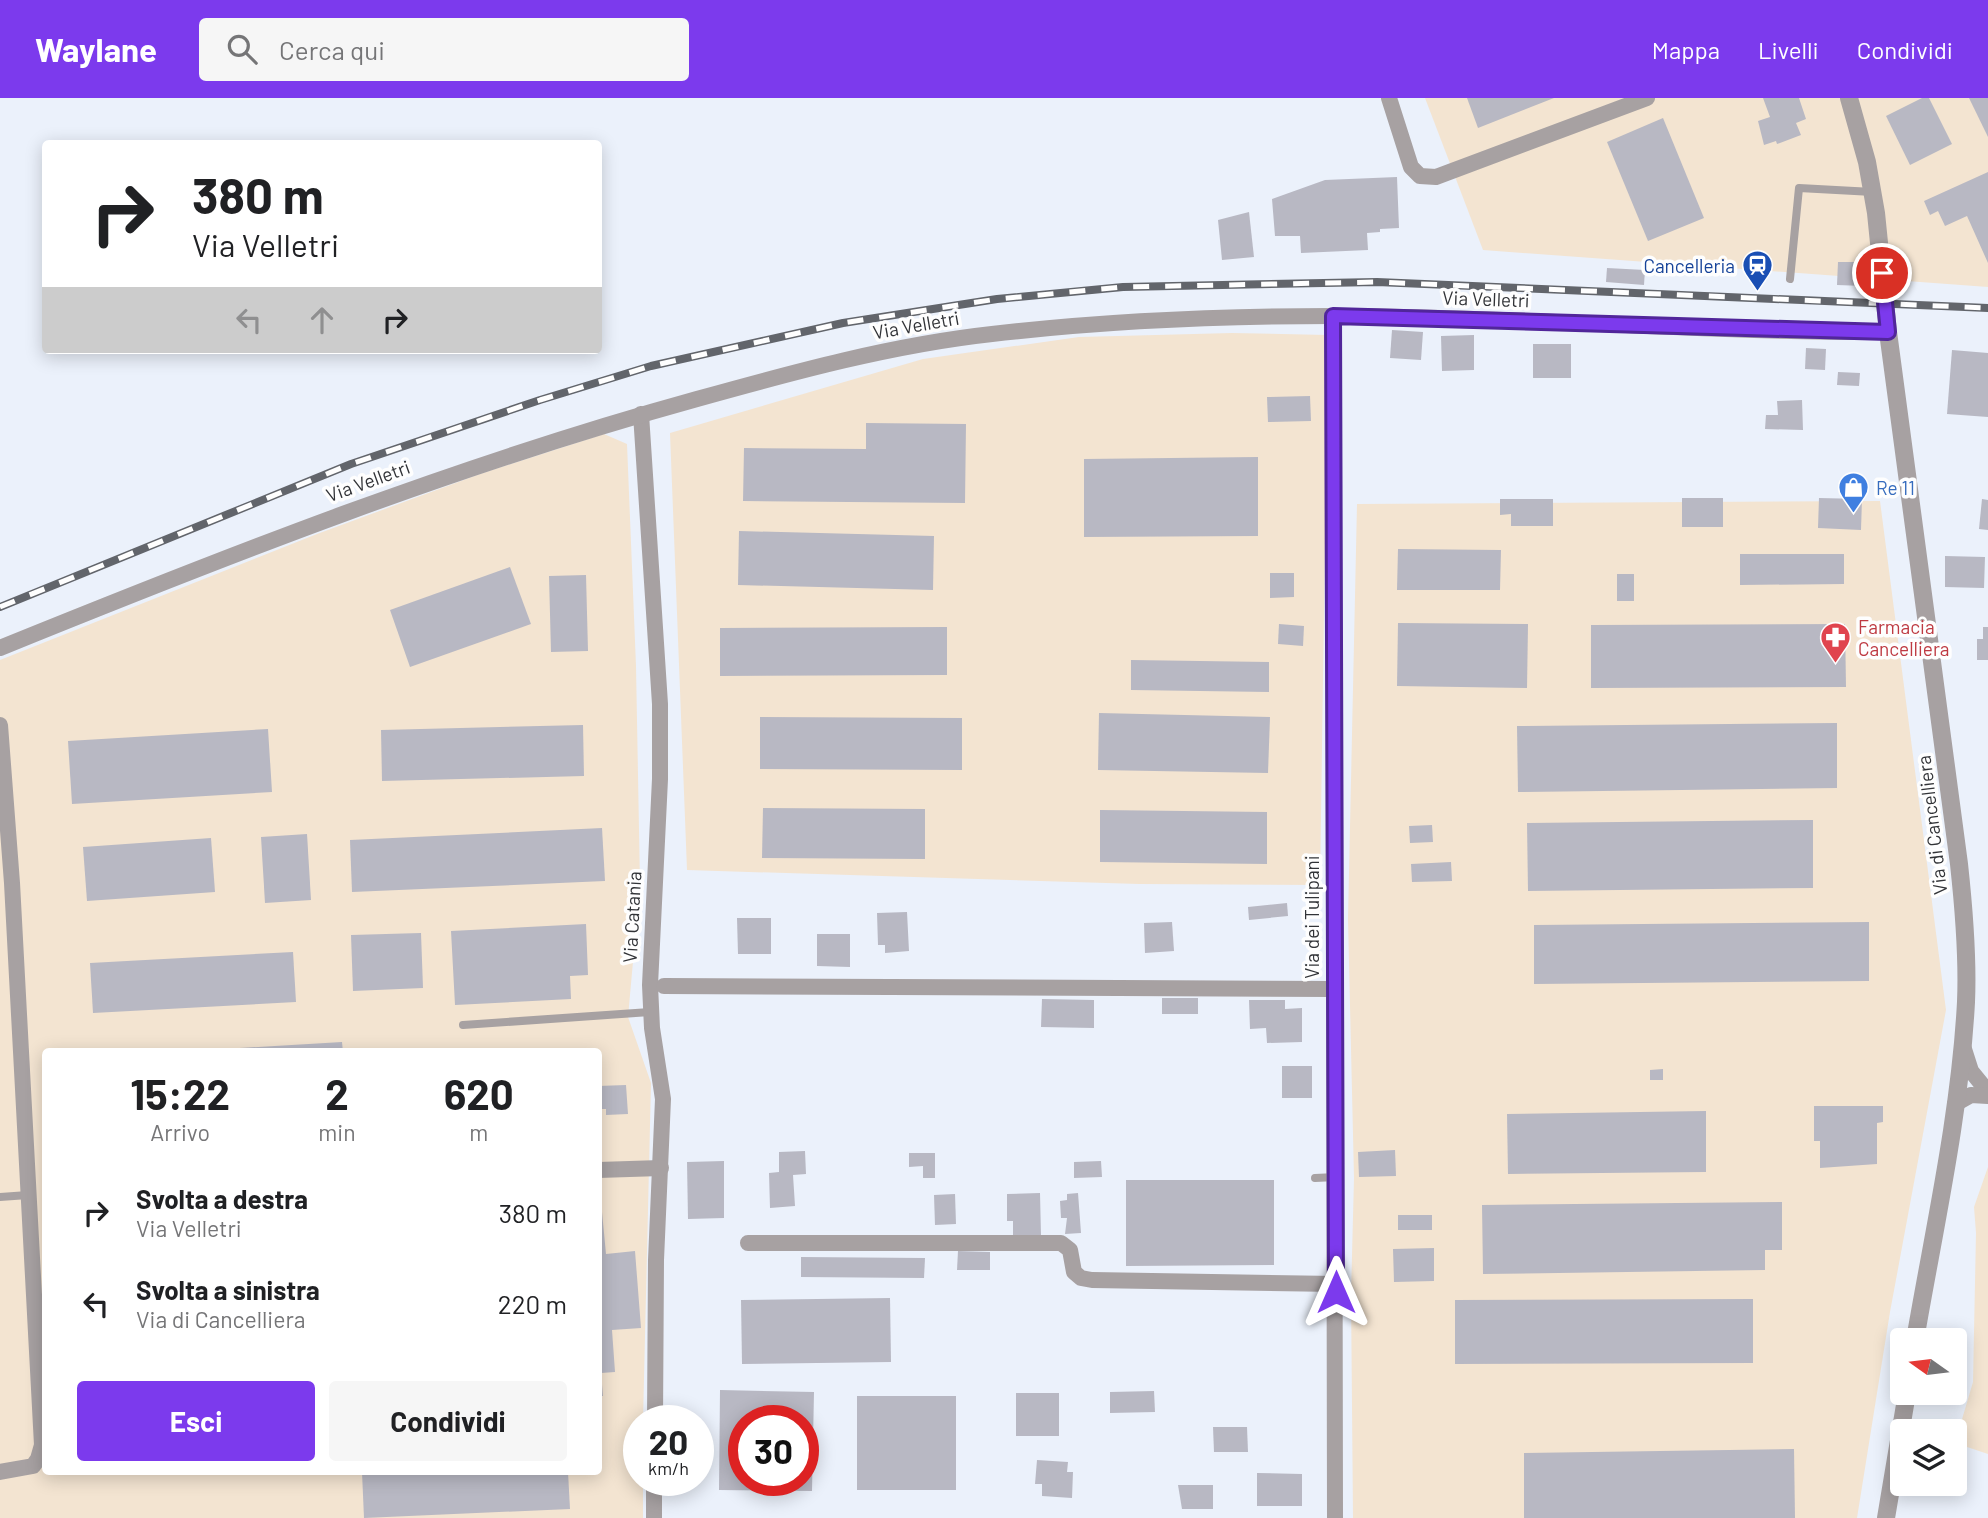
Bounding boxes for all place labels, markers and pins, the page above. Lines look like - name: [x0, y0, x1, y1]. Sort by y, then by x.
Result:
- pin: [1852, 243, 1912, 303]
- station icon: Cancelleria: [1741, 249, 1775, 293]
- place label: Cancelleria: [1643, 254, 1735, 277]
- shop icon: Re 11: [1836, 471, 1870, 515]
- place label: Re 11: [1876, 476, 1915, 499]
- place label: Farmacia Cancelliera: [1858, 615, 1949, 660]
- pharmacy icon: Farmacia Cancelliera: [1818, 621, 1852, 665]

